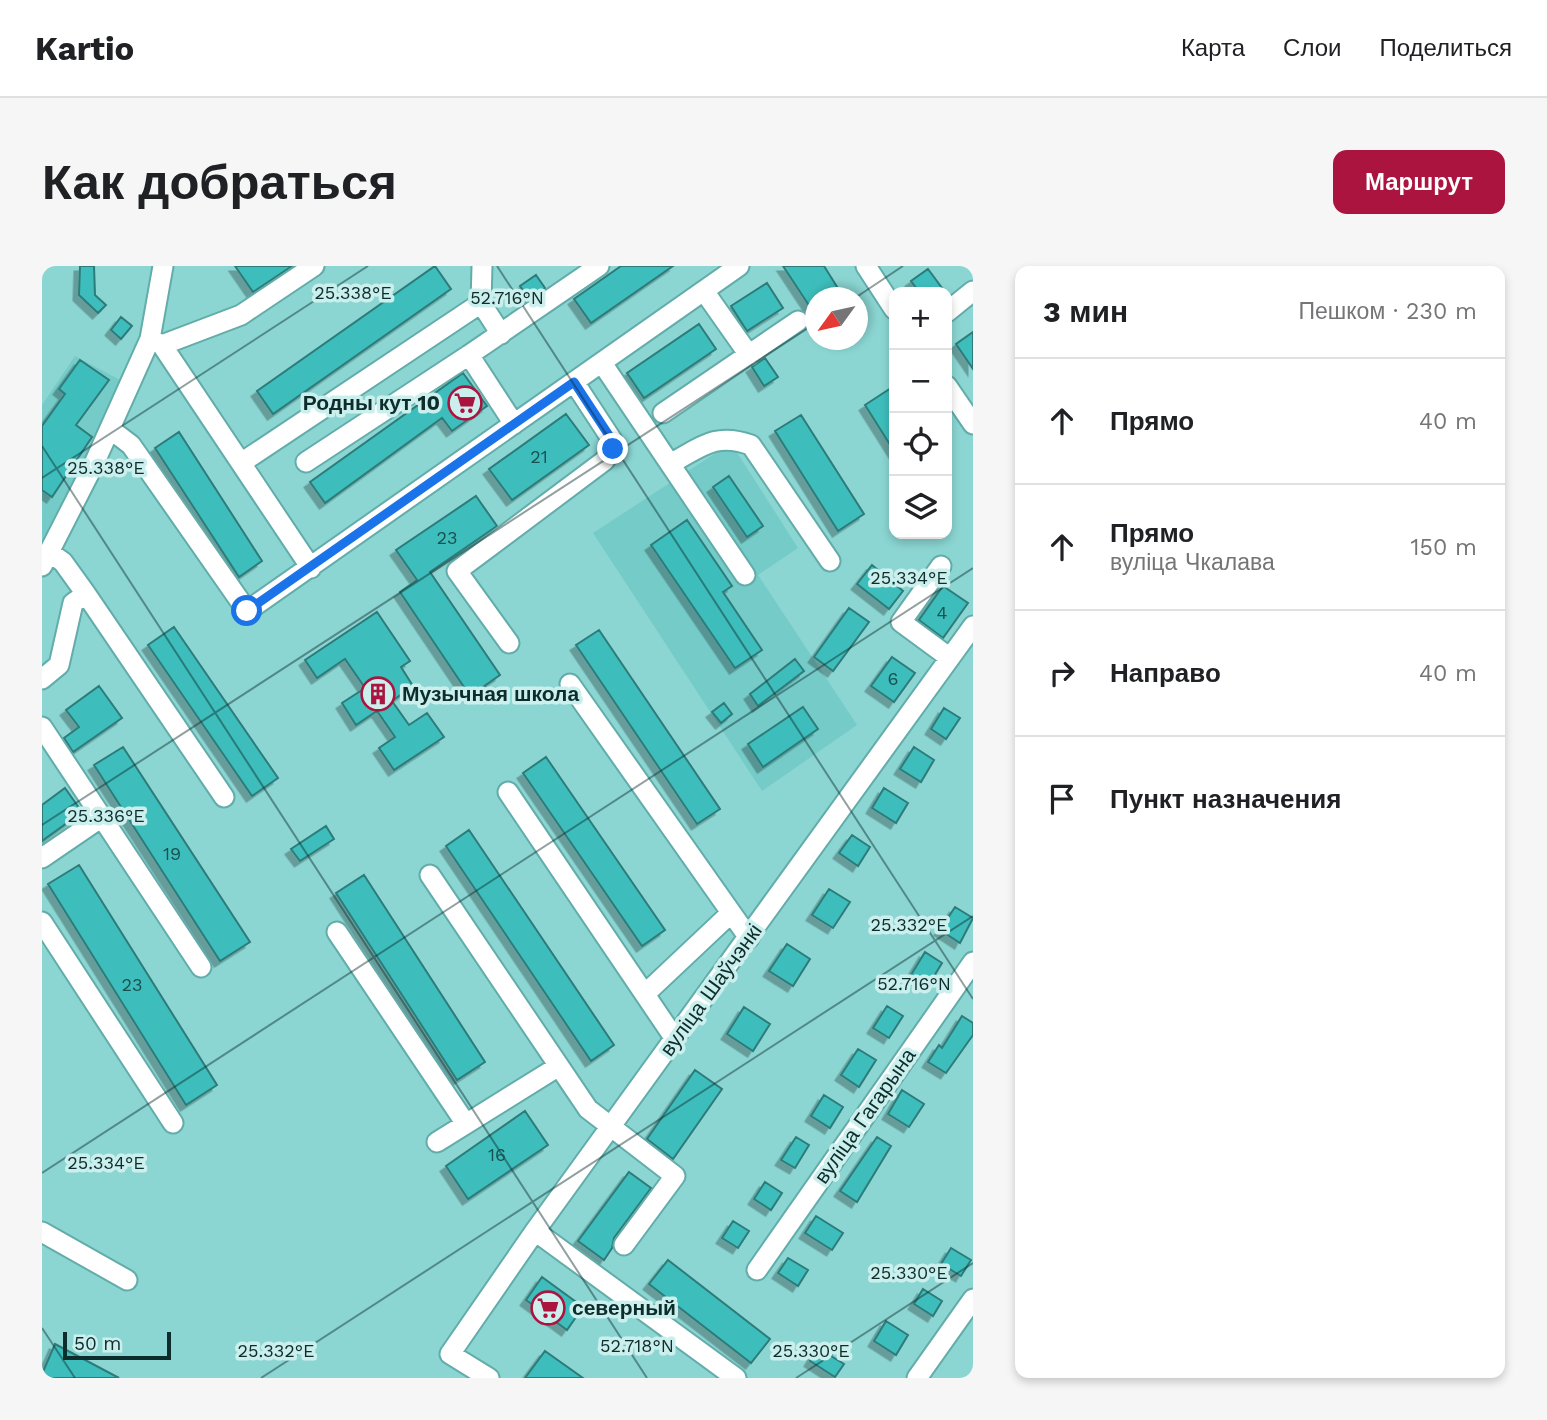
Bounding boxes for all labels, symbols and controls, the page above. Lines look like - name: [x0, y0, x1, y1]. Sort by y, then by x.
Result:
- text: Kartio: [35, 29, 134, 68]
- text: Карта: [1181, 34, 1245, 62]
- text: Слои: [1283, 34, 1341, 62]
- text: Поделиться: [1379, 34, 1512, 62]
- button: Маршрут: [1333, 150, 1505, 214]
- text: Как добраться: [42, 153, 397, 211]
- text: 25.338°E: [314, 282, 392, 303]
- text: 52.716°N: [470, 287, 544, 308]
- north arrow: [805, 287, 868, 350]
- map controls: [889, 287, 952, 539]
- button: +: [889, 287, 952, 350]
- text: 3 мин: [1043, 294, 1128, 329]
- text: Пешком · 230 m: [1299, 298, 1477, 325]
- button: −: [889, 350, 952, 413]
- supermarket icon: Родны кут 10: [446, 384, 484, 422]
- place label: Родны кут 10: [303, 390, 440, 415]
- icon: ahead: [1043, 402, 1081, 440]
- text: Прямо: [1110, 406, 1194, 436]
- text: 40 m: [1419, 408, 1477, 435]
- button: locate: [889, 413, 952, 476]
- route end: [597, 433, 628, 464]
- house number: 21: [530, 446, 548, 467]
- text: 25.338°E: [67, 457, 145, 478]
- button: layers: [889, 476, 952, 539]
- text: Прямо: [1110, 518, 1194, 548]
- house number: 23: [437, 527, 458, 548]
- icon: ahead: [1043, 528, 1081, 566]
- text: 150 m: [1411, 534, 1477, 561]
- text: вуліца Чкалава: [1110, 549, 1275, 576]
- text: 25.334°E: [870, 567, 948, 588]
- route start: [231, 595, 262, 626]
- house number: 4: [937, 602, 948, 623]
- icon: right: [1043, 654, 1081, 692]
- text: Направо: [1110, 658, 1221, 688]
- text: 40 m: [1419, 660, 1477, 687]
- house number: 6: [888, 668, 898, 689]
- building icon: Музычная школа: [359, 675, 397, 713]
- place label: Музычная школа: [402, 681, 579, 706]
- icon: arrive: [1043, 780, 1081, 818]
- text: Пункт назначения: [1110, 784, 1341, 814]
- text: 25.336°E: [67, 805, 145, 826]
- house number: 19: [163, 843, 181, 864]
- text: 25.332°E: [870, 914, 948, 935]
- street label: вуліца Шаўчэнкі: [654, 919, 767, 1061]
- text: 52.716°N: [877, 973, 951, 994]
- house number: 23: [122, 974, 143, 995]
- street label: вуліца Гагарына: [809, 1043, 921, 1188]
- house number: 16: [488, 1144, 506, 1165]
- text: 25.334°E: [67, 1152, 145, 1173]
- text: 25.330°E: [870, 1262, 948, 1283]
- supermarket icon: северный: [529, 1289, 567, 1327]
- place label: северный: [572, 1295, 676, 1320]
- scale bar: [63, 1329, 172, 1361]
- text: 50 m: [74, 1332, 121, 1355]
- text: 52.718°N: [600, 1335, 674, 1356]
- text: 25.332°E: [237, 1340, 315, 1361]
- text: 25.330°E: [772, 1340, 850, 1361]

